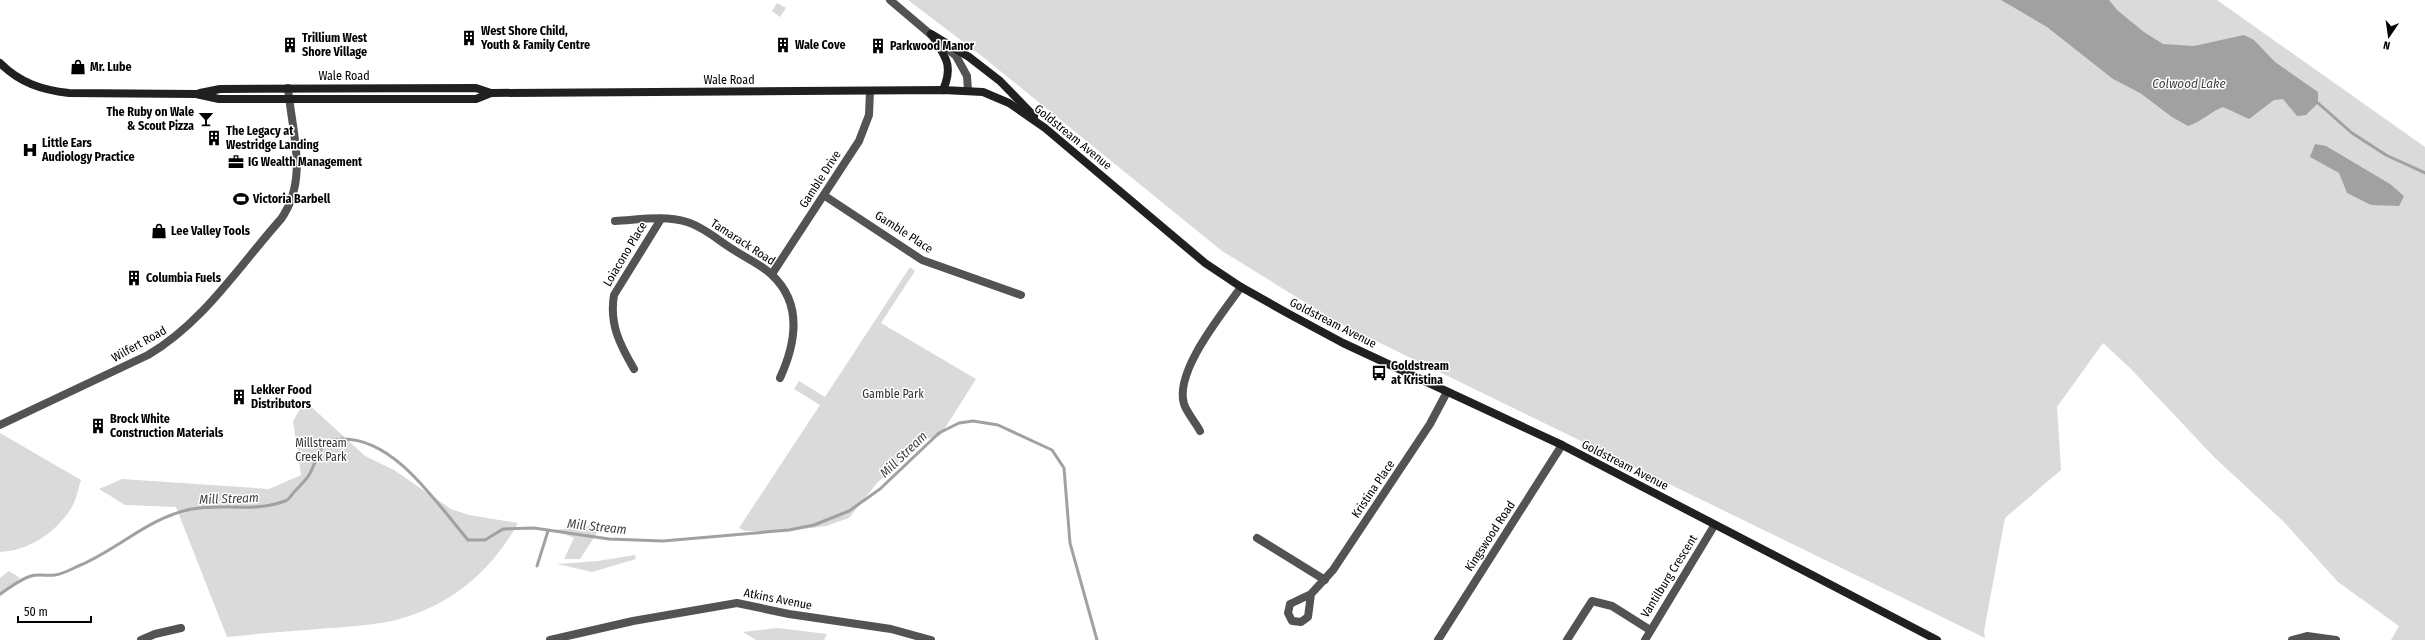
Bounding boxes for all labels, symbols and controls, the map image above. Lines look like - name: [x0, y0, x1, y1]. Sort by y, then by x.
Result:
- north arrow: [2369, 16, 2409, 56]
- place label: West Shore Child, Youth & Family Centre: [480, 24, 590, 52]
- building icon: West Shore Child, Youth & Family Centre: [460, 29, 478, 47]
- place label: Trillium West Shore Village: [302, 31, 368, 59]
- building icon: Trillium West Shore Village: [281, 36, 299, 54]
- building icon: Wale Cove: [774, 36, 792, 54]
- building icon: Parkwood Manor: [869, 37, 887, 55]
- place label: Wale Cove: [795, 38, 846, 52]
- text: N: [2382, 38, 2392, 52]
- place label: Parkwood Manor: [890, 39, 975, 53]
- shop icon: Mr. Lube: [69, 58, 87, 76]
- place label: Mr. Lube: [90, 60, 132, 74]
- street label: Wale Road: [318, 69, 370, 83]
- street label: Wale Road: [703, 73, 755, 87]
- water label: Colwood Lake: [2152, 76, 2226, 91]
- street label: Goldstream Avenue: [1032, 102, 1115, 173]
- place label: The Ruby on Wale & Scout Pizza: [106, 105, 194, 133]
- bar icon: The Ruby on Wale & Scout Pizza: [197, 110, 215, 128]
- place label: The Legacy at Westridge Landing: [226, 124, 319, 152]
- building icon: The Legacy at Westridge Landing: [205, 129, 223, 147]
- place label: Little Ears Audiology Practice: [41, 136, 135, 164]
- hospital icon: Little Ears Audiology Practice: [21, 141, 39, 159]
- street label: Gamble Drive: [796, 148, 844, 210]
- office icon: IG Wealth Management: [227, 153, 245, 171]
- place label: IG Wealth Management: [248, 155, 363, 169]
- sports icon: Victoria Barbell: [232, 190, 250, 208]
- place label: Victoria Barbell: [252, 192, 331, 206]
- street label: Gamble Place: [872, 208, 936, 256]
- street label: Tamarack Road: [708, 216, 778, 268]
- street label: Loiacono Place: [600, 219, 650, 289]
- shop icon: Lee Valley Tools: [150, 222, 168, 240]
- place label: Lee Valley Tools: [171, 224, 251, 238]
- building icon: Columbia Fuels: [125, 269, 143, 287]
- place label: Columbia Fuels: [146, 271, 222, 285]
- street label: Goldstream Avenue: [1287, 295, 1379, 351]
- street label: Wilfert Road: [109, 323, 169, 365]
- place label: Goldstream at Kristina: [1391, 359, 1449, 387]
- bus stop icon: Goldstream at Kristina: [1370, 364, 1388, 382]
- place label: Lekker Food Distributors: [251, 383, 312, 411]
- park label: Gamble Park: [862, 387, 924, 401]
- building icon: Lekker Food Distributors: [230, 388, 248, 406]
- place label: Brock White Construction Materials: [110, 412, 224, 440]
- building icon: Brock White Construction Materials: [89, 417, 107, 435]
- water label: Mill Stream: [877, 428, 930, 481]
- park label: Millstream Creek Park: [295, 436, 347, 464]
- street label: Goldstream Avenue: [1579, 437, 1671, 493]
- street label: Kristina Place: [1349, 457, 1397, 521]
- water label: Mill Stream: [199, 490, 259, 507]
- street label: Kingswood Road: [1462, 498, 1518, 574]
- water label: Mill Stream: [566, 516, 628, 537]
- street label: Vantilburg Crescent: [1638, 532, 1700, 620]
- street label: Atkins Avenue: [743, 586, 813, 612]
- scale bar: [18, 598, 91, 624]
- text: 50 m: [24, 605, 48, 619]

